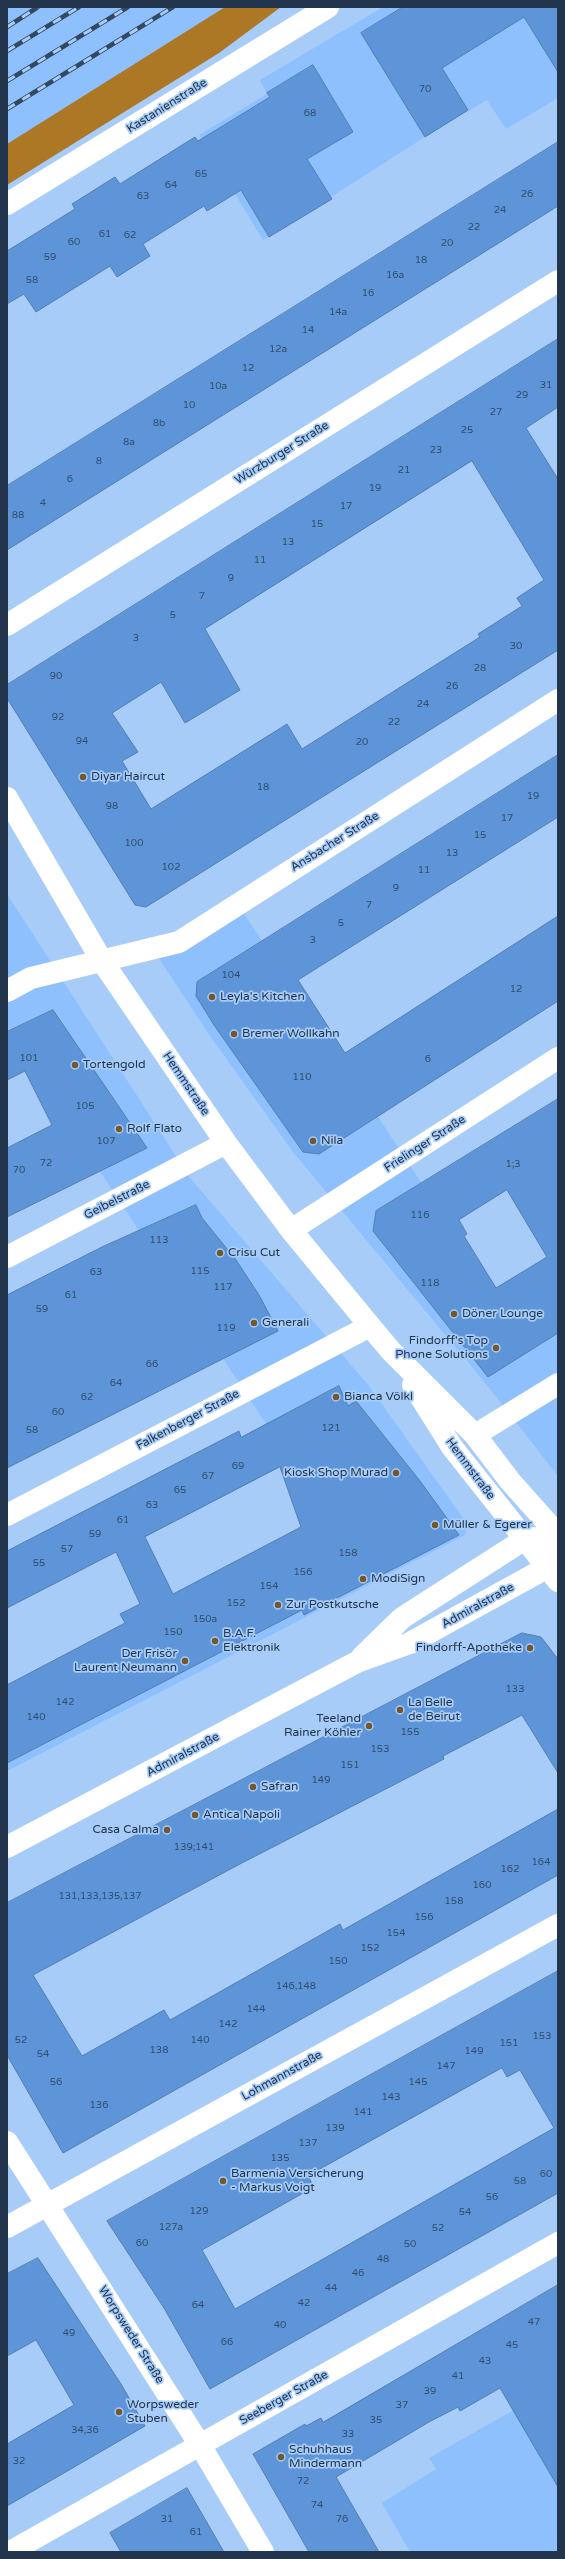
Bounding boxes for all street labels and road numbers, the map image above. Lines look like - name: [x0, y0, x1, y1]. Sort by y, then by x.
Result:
- street label: Kastanienstraße: [124, 76, 210, 136]
- street label: Würzburger Straße: [232, 418, 332, 488]
- street label: Ansbacher Straße: [288, 809, 382, 875]
- street label: Hemmstraße: [159, 1050, 213, 1118]
- street label: Frielinger Straße: [382, 1112, 468, 1176]
- street label: Geibelstraße: [82, 1177, 152, 1223]
- street label: Falkenberger Straße: [134, 1387, 242, 1453]
- street label: Hemmstraße: [442, 1435, 498, 1503]
- street label: Admiralstraße: [439, 1580, 517, 1632]
- street label: Admiralstraße: [144, 1730, 222, 1780]
- street label: Lohmannstraße: [239, 2048, 325, 2104]
- street label: Worpsweder Straße: [95, 2284, 167, 2386]
- street label: Seeberger Straße: [237, 2368, 331, 2428]

